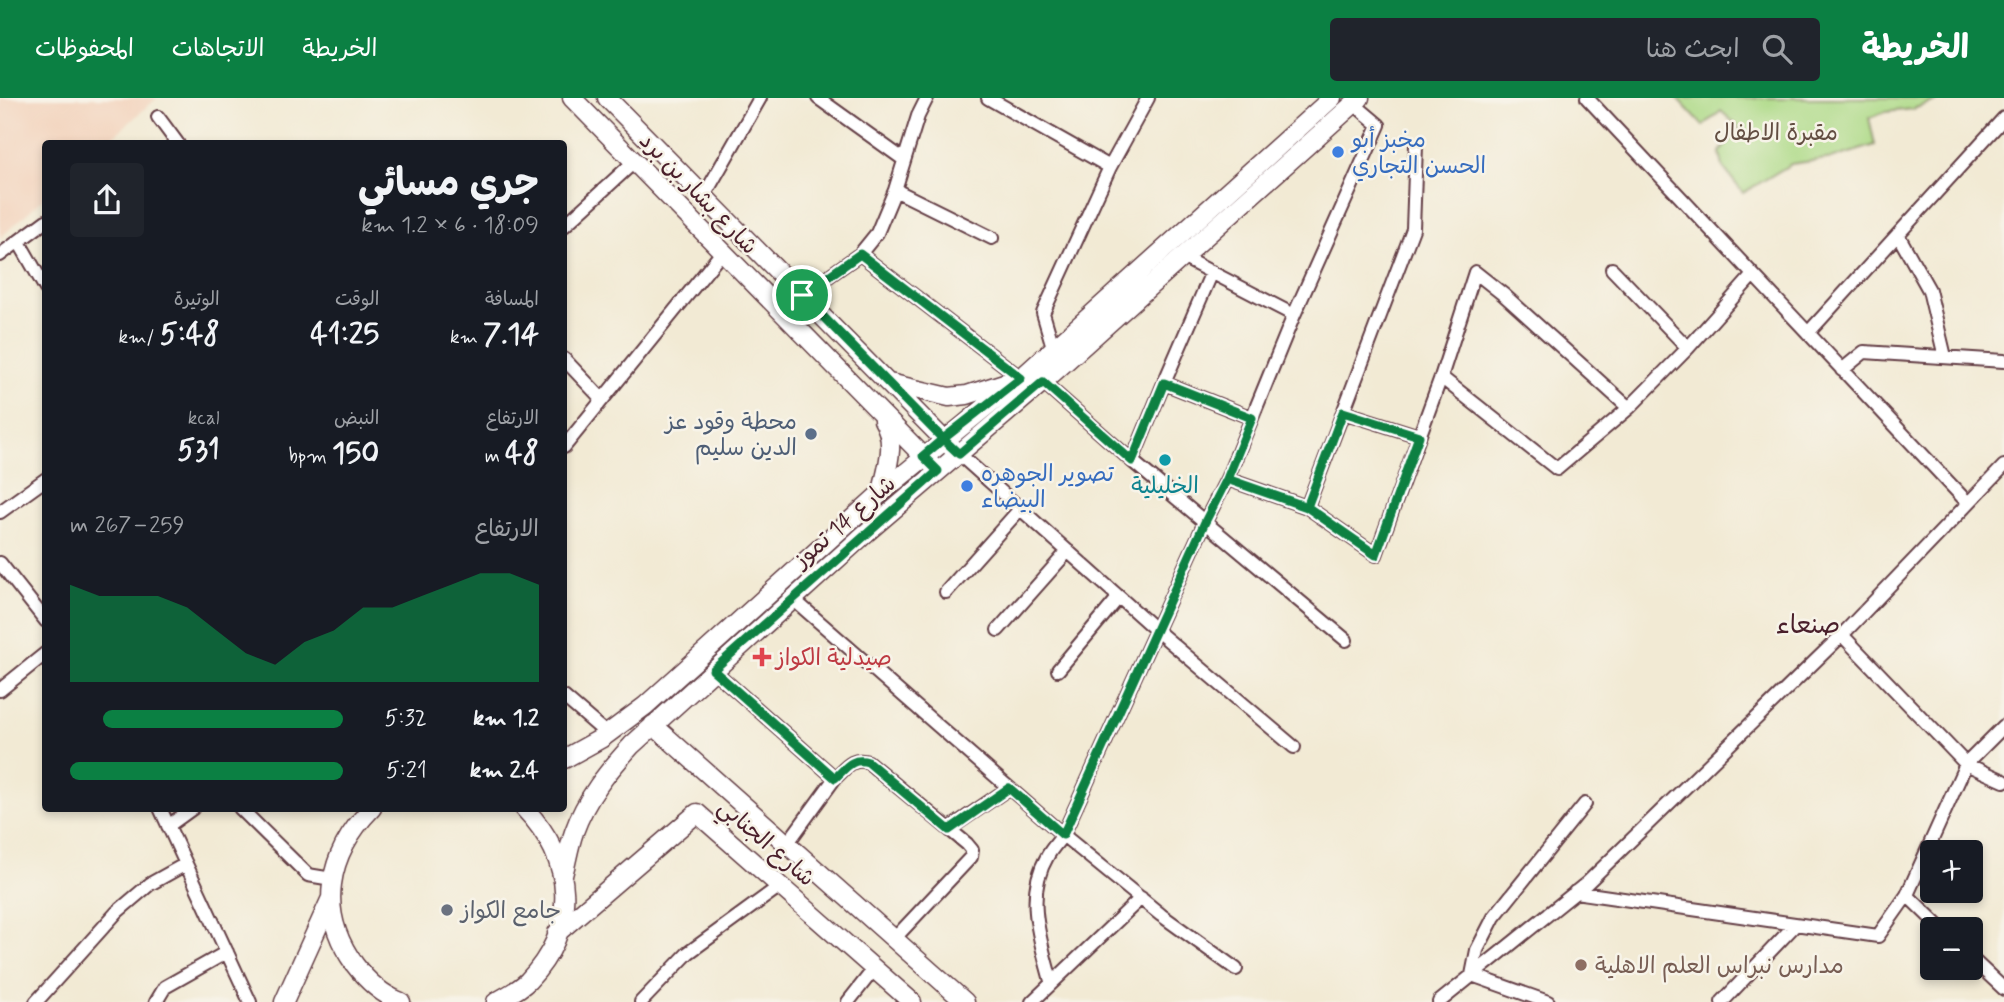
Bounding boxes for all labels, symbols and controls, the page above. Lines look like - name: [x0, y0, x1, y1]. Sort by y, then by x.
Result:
- search box: [1330, 18, 1820, 81]
- text: الخريطة: [1862, 27, 1969, 71]
- icon: search: [1758, 30, 1796, 68]
- text: ابحث هنا: [1646, 33, 1740, 67]
- text: المحفوظات: [35, 34, 134, 65]
- text: الاتجاهات: [172, 34, 265, 65]
- text: الخريطة: [303, 34, 377, 65]
- park label: مقبرة الاطفال: [1714, 119, 1838, 149]
- place label: مخبز أبو الحسن التجاري: [1350, 125, 1486, 182]
- street label: شارع بشار بن برد: [632, 127, 763, 262]
- marker: مخبز أبو الحسن التجاري: [1330, 144, 1346, 160]
- text: جري مسائي: [358, 160, 539, 209]
- button: share: [70, 163, 144, 237]
- text: 18:09 · 6 × 1.2 km: [361, 211, 539, 241]
- pin: [772, 265, 832, 325]
- icon: arrive: [783, 276, 821, 314]
- text: الوتيرة: [174, 287, 220, 312]
- text: الوقت: [335, 287, 379, 312]
- text: المسافة: [485, 287, 539, 312]
- text: 5:48: [160, 315, 220, 354]
- text: 41:25: [310, 315, 379, 354]
- text: 7.14: [483, 315, 539, 354]
- text: /km: [119, 325, 160, 350]
- text: km: [450, 325, 483, 350]
- text: kcal: [188, 406, 220, 431]
- text: النبض: [334, 406, 379, 431]
- text: الارتفاع: [486, 406, 539, 431]
- place label: محطة وقود عز الدين سليم: [663, 408, 797, 465]
- marker: محطة وقود عز الدين سليم: [803, 426, 819, 442]
- text: 531: [177, 431, 220, 470]
- text: 150: [332, 434, 379, 473]
- text: 48: [505, 434, 539, 473]
- text: bpm: [288, 444, 332, 469]
- text: m: [485, 444, 505, 469]
- marker: الخليلية: [1157, 452, 1173, 468]
- place label: تصوير الجوهره البيضاء: [981, 460, 1114, 516]
- street label: شارع 14 تموز: [786, 470, 903, 577]
- place label: الخليلية: [1131, 472, 1199, 502]
- marker: تصوير الجوهره البيضاء: [959, 478, 975, 494]
- text: 259–267 m: [70, 511, 185, 541]
- text: الارتفاع: [475, 515, 539, 545]
- district label: صنعاء: [1776, 609, 1840, 643]
- place label: صيدلية الكواز: [774, 644, 892, 674]
- marker: صيدلية الكواز: [754, 649, 770, 665]
- text: 5:32: [385, 704, 427, 734]
- text: 1.2 km: [473, 704, 539, 734]
- text: 5:21: [386, 756, 427, 786]
- text: 2.4 km: [470, 756, 539, 786]
- street label: شارع الجنابي: [708, 793, 820, 897]
- map controls: [1920, 840, 1983, 980]
- button: +: [1920, 840, 1983, 903]
- place label: جامع الكواز: [459, 897, 561, 927]
- marker: جامع الكواز: [439, 902, 455, 918]
- button: −: [1920, 917, 1983, 980]
- place label: مدارس نبراس العلم الاهلية: [1595, 952, 1844, 983]
- marker: مدارس نبراس العلم الاهلية: [1573, 957, 1589, 973]

